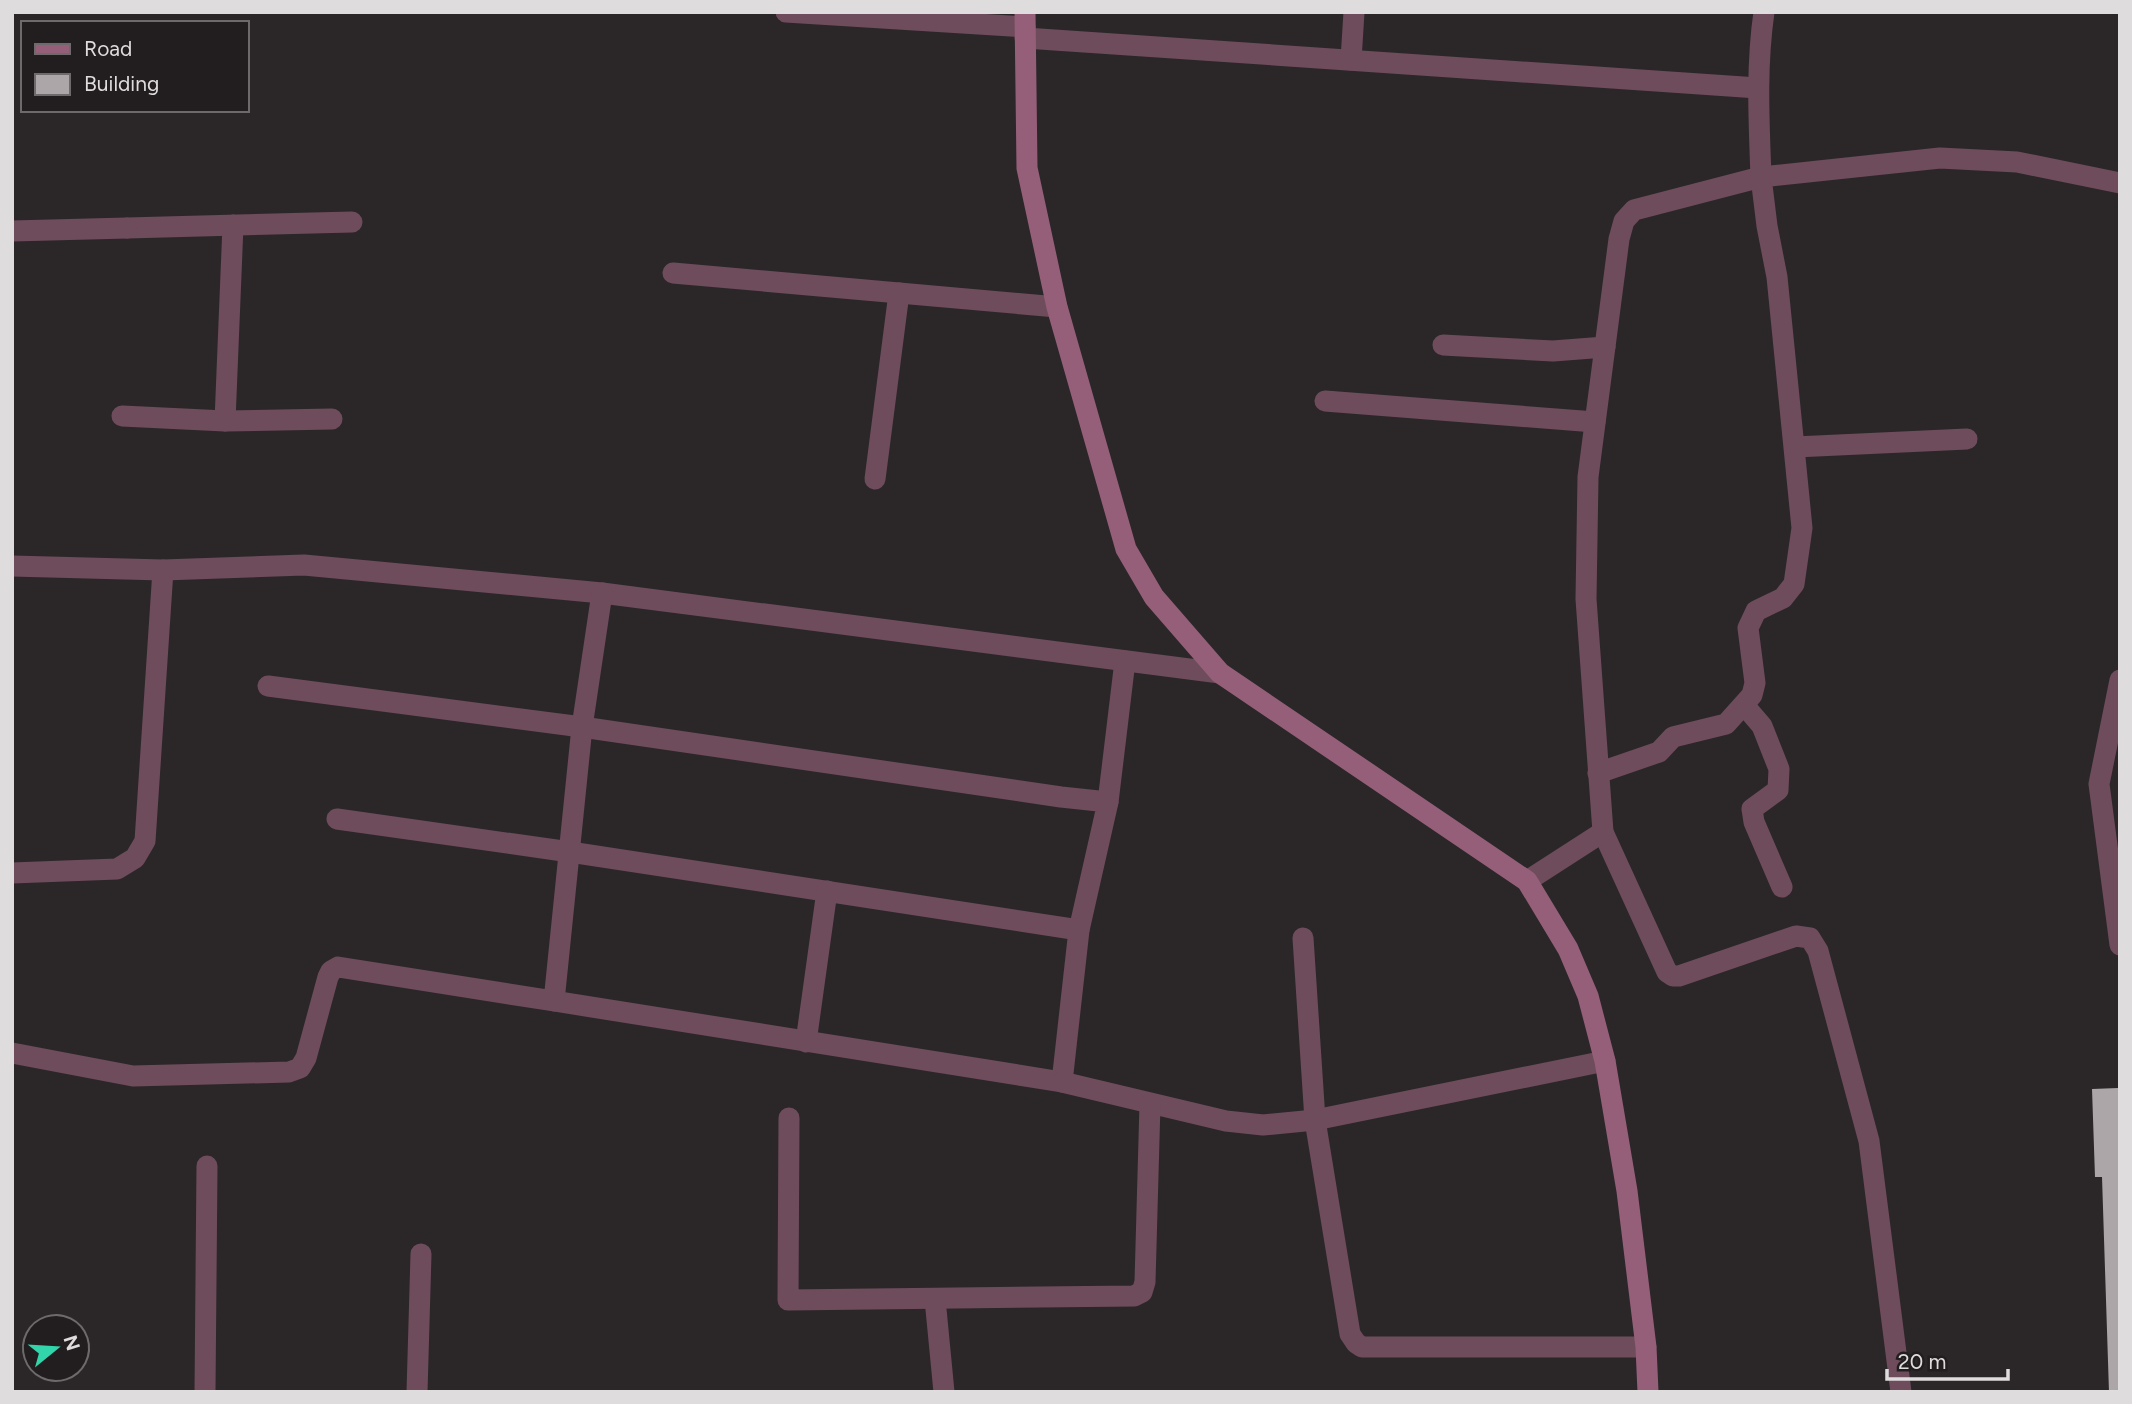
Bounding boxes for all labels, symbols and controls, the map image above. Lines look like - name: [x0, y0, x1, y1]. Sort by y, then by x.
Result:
- legend: [21, 21, 248, 112]
- text: Road: [84, 36, 132, 61]
- text: Building: [84, 71, 159, 96]
- north arrow: [21, 1313, 91, 1383]
- text: N: [58, 1332, 85, 1353]
- scale bar: [1887, 1338, 2008, 1382]
- text: 20 m: [1898, 1349, 1946, 1374]

